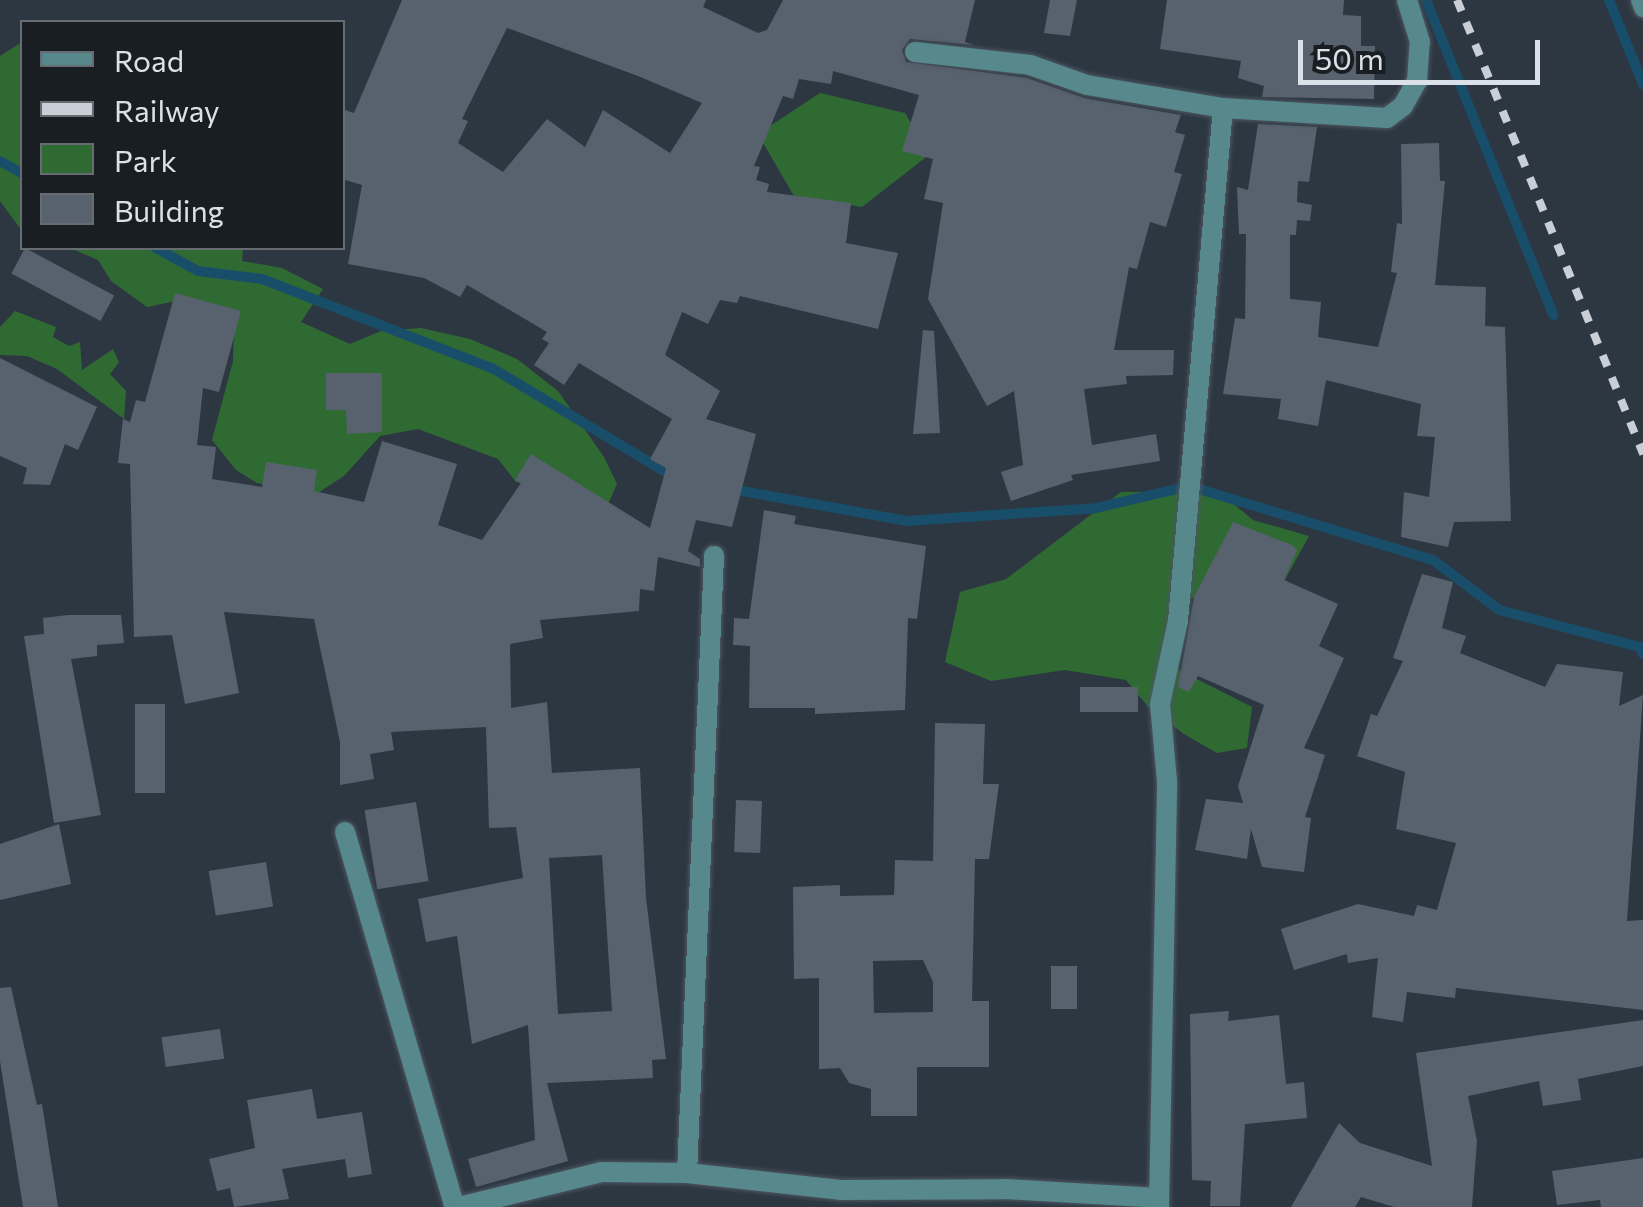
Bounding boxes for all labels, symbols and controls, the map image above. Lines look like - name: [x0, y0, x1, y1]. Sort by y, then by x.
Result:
- legend: [20, 20, 345, 250]
- scale bar: [1303, 20, 1546, 82]
- text: 50 m: [1315, 39, 1384, 76]
- text: Road: [114, 41, 184, 78]
- text: Railway: [114, 91, 220, 128]
- text: Park: [114, 141, 177, 178]
- text: Building: [114, 191, 224, 228]

